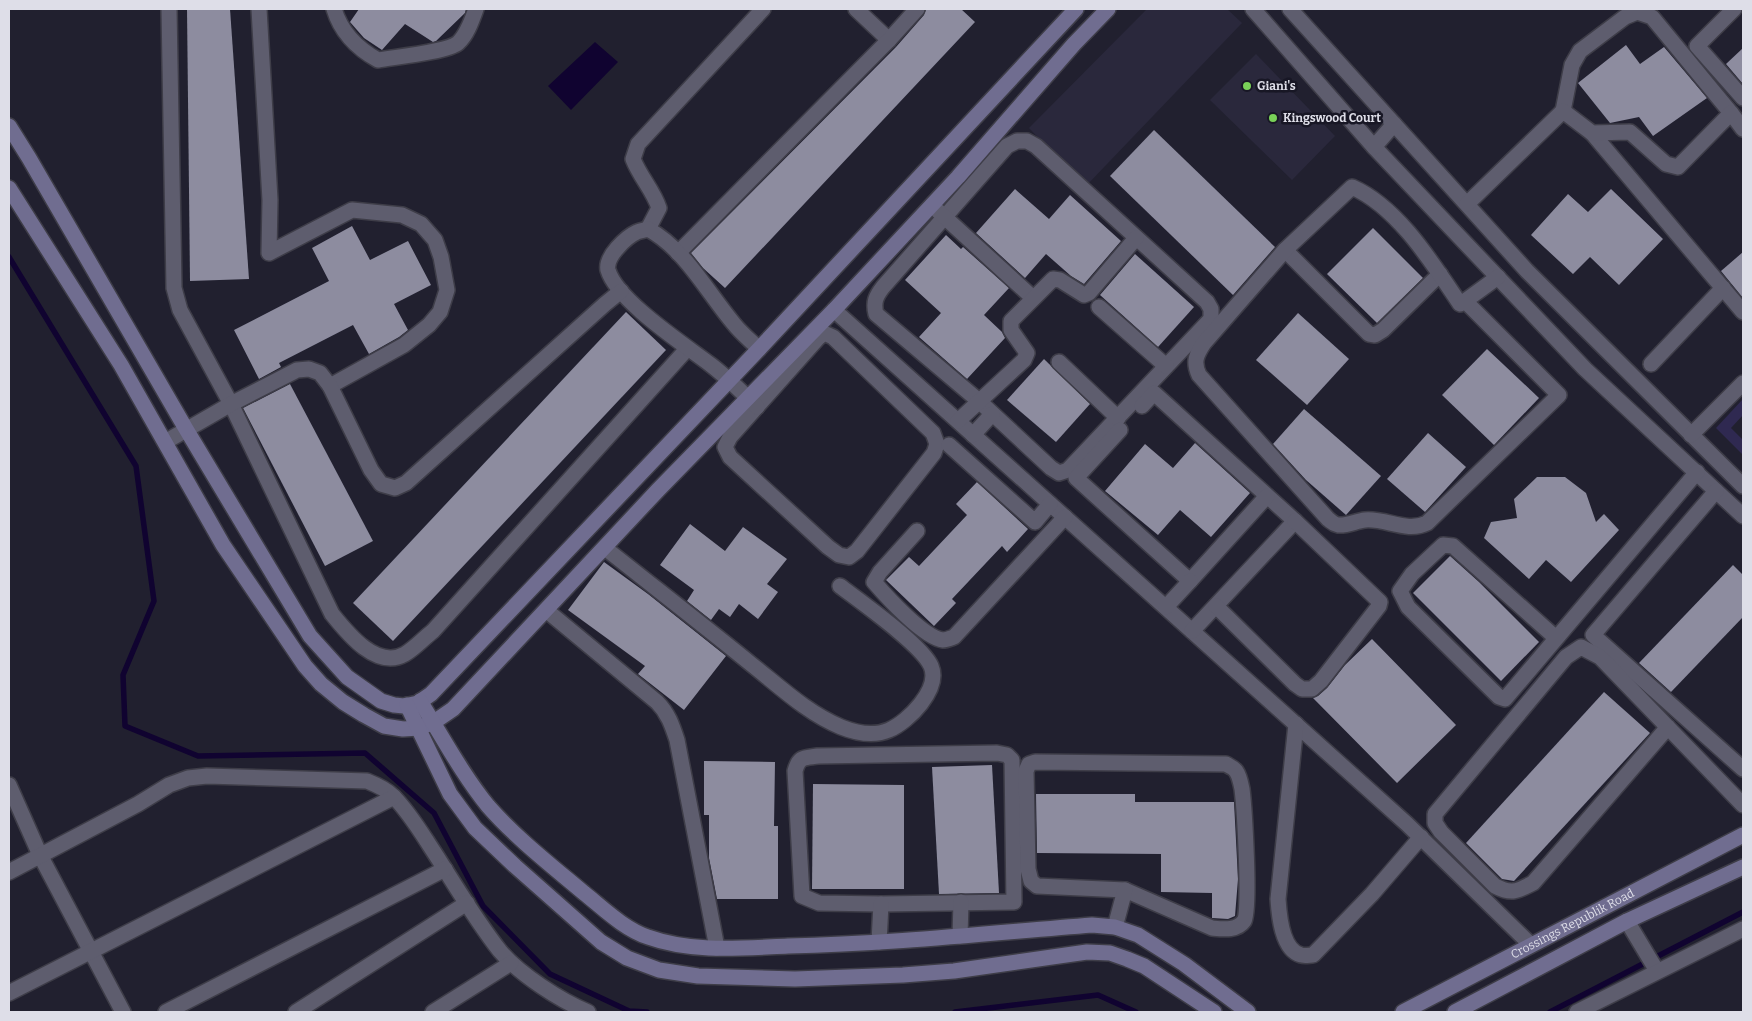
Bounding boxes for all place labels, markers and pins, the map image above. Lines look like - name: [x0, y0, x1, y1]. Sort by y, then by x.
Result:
- place label: Giani's: [1257, 79, 1296, 93]
- marker: Giani's: [1241, 80, 1253, 92]
- place label: Kingswood Court: [1283, 111, 1381, 125]
- marker: Kingswood Court: [1267, 112, 1279, 124]

